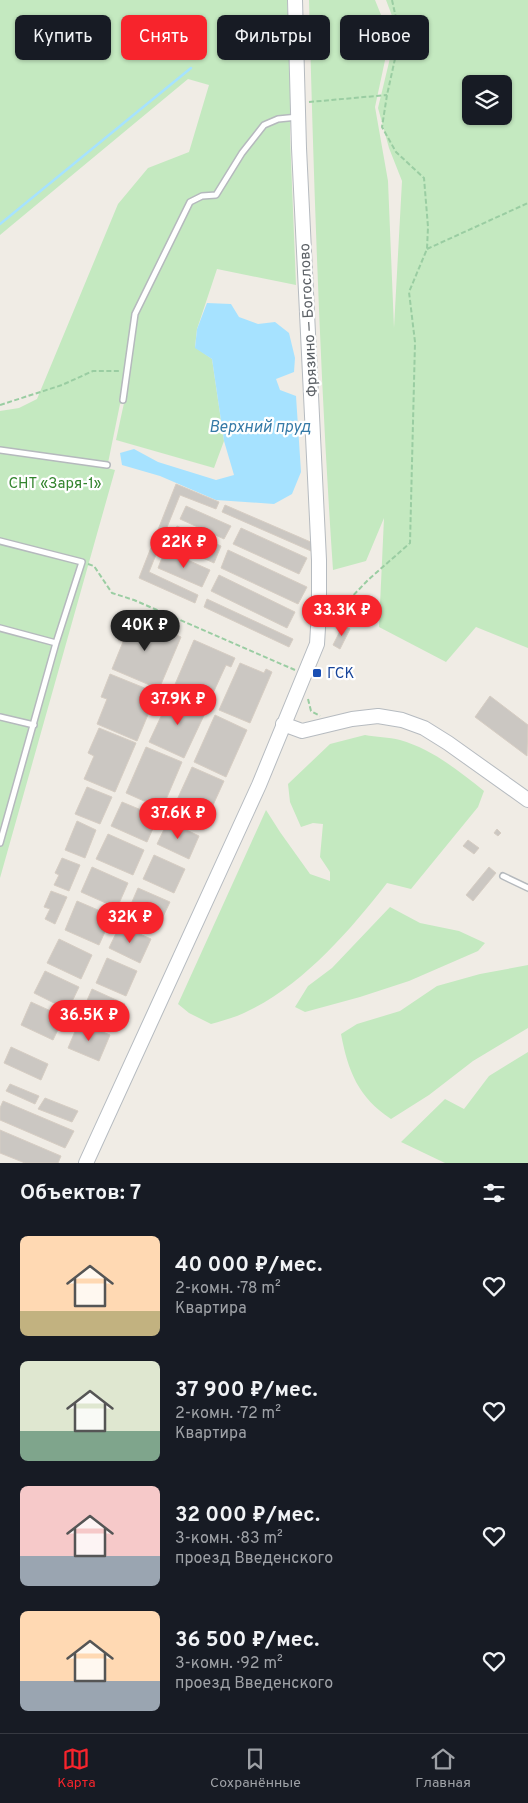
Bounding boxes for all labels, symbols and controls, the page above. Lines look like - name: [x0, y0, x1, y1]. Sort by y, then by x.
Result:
- chip: Купить: [15, 15, 111, 60]
- chip: Снять: [121, 15, 207, 60]
- chip: Фильтры: [217, 15, 330, 60]
- chip: Новое: [340, 15, 429, 60]
- map controls: [462, 75, 512, 125]
- button: layers: [462, 75, 512, 125]
- street label: Фрязино — Богослово: [296, 242, 323, 397]
- water label: Верхний пруд: [209, 418, 311, 438]
- park label: СНТ «Заря-1»: [9, 475, 102, 494]
- pin: 22K ₽: [149, 526, 219, 569]
- text: 22K ₽: [161, 533, 207, 553]
- pin: 33.3K ₽: [296, 594, 388, 637]
- text: 33.3K ₽: [313, 601, 371, 621]
- pin: 40K ₽: [110, 610, 180, 652]
- text: 40K ₽: [122, 616, 168, 636]
- place label: ГСК: [327, 665, 354, 684]
- marker: ГСК: [311, 667, 323, 679]
- pin: 37.9K ₽: [132, 684, 224, 726]
- text: 37.9K ₽: [150, 690, 206, 710]
- pin: 37.6K ₽: [132, 798, 224, 840]
- text: 37.6K ₽: [150, 804, 206, 824]
- pin: 32K ₽: [95, 902, 165, 944]
- text: 32K ₽: [108, 908, 152, 928]
- pin: 36.5K ₽: [43, 1000, 135, 1042]
- text: 36.5K ₽: [60, 1006, 118, 1026]
- icon: filters: [480, 1179, 508, 1207]
- text: Объектов: 7: [20, 1180, 141, 1207]
- text: 40 000 ₽/мес.: [175, 1252, 322, 1279]
- icon: home: [60, 1256, 120, 1316]
- icon: heart: [480, 1272, 508, 1300]
- text: 2-комн. · 78 m²: [175, 1279, 281, 1299]
- text: Квартира: [175, 1299, 247, 1319]
- text: 37 900 ₽/мес.: [175, 1377, 318, 1404]
- icon: home: [60, 1381, 120, 1441]
- icon: heart: [480, 1397, 508, 1425]
- text: 2-комн. · 72 m²: [175, 1404, 281, 1424]
- text: Квартира: [175, 1424, 247, 1444]
- text: 32 000 ₽/мес.: [175, 1502, 320, 1529]
- icon: home: [60, 1506, 120, 1566]
- icon: heart: [480, 1522, 508, 1550]
- text: 3-комн. · 83 m²: [175, 1529, 283, 1549]
- text: проезд Введенского: [175, 1549, 333, 1569]
- text: 36 500 ₽/мес.: [175, 1627, 319, 1654]
- icon: home: [60, 1631, 120, 1691]
- icon: heart: [480, 1647, 508, 1675]
- text: 3-комн. · 92 m²: [175, 1654, 283, 1674]
- text: проезд Введенского: [175, 1674, 333, 1694]
- tab: Карта: [57, 1745, 96, 1792]
- tab: Сохранённые: [210, 1745, 301, 1792]
- tab: Главная: [415, 1745, 471, 1792]

